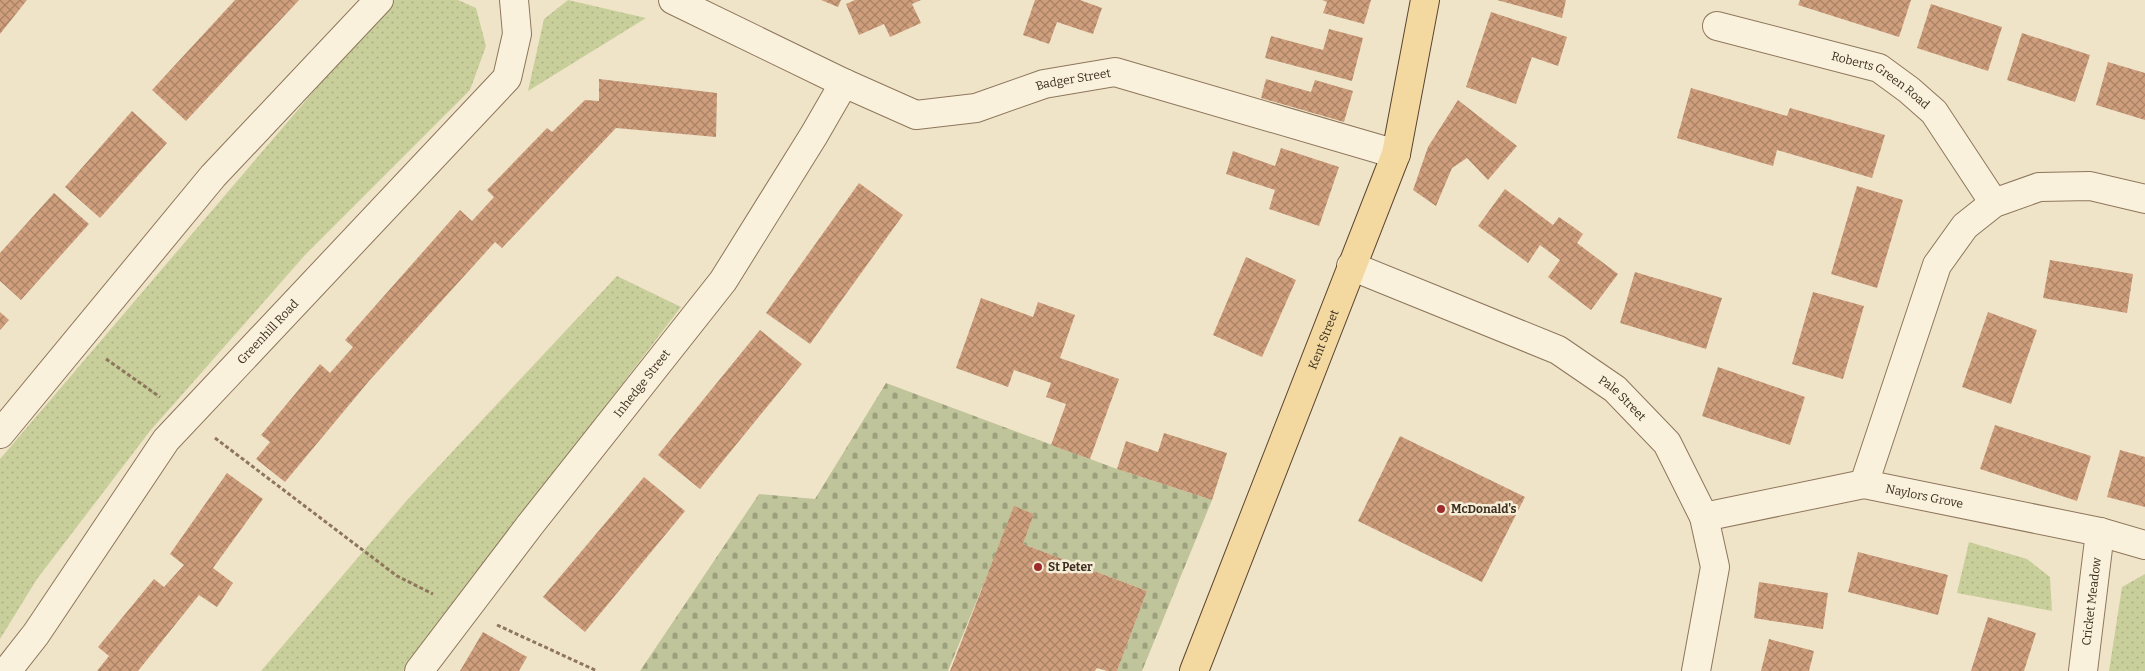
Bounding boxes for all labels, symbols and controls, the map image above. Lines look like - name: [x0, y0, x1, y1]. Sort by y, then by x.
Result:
- street label: Roberts Green Road: [1830, 49, 1932, 112]
- street label: Badger Street: [1034, 66, 1112, 93]
- street label: Greenhill Road: [234, 297, 301, 367]
- street label: Kent Street: [1306, 307, 1342, 371]
- street label: Inhedge Street: [611, 346, 674, 420]
- street label: Pale Street: [1596, 373, 1649, 424]
- street label: Naylors Grove: [1884, 482, 1964, 511]
- place label: McDonald's: [1451, 502, 1517, 516]
- marker: McDonald's: [1435, 503, 1447, 515]
- street label: Cricket Meadow: [2079, 556, 2104, 646]
- place label: St Peter: [1048, 560, 1093, 574]
- marker: St Peter: [1032, 561, 1044, 573]

